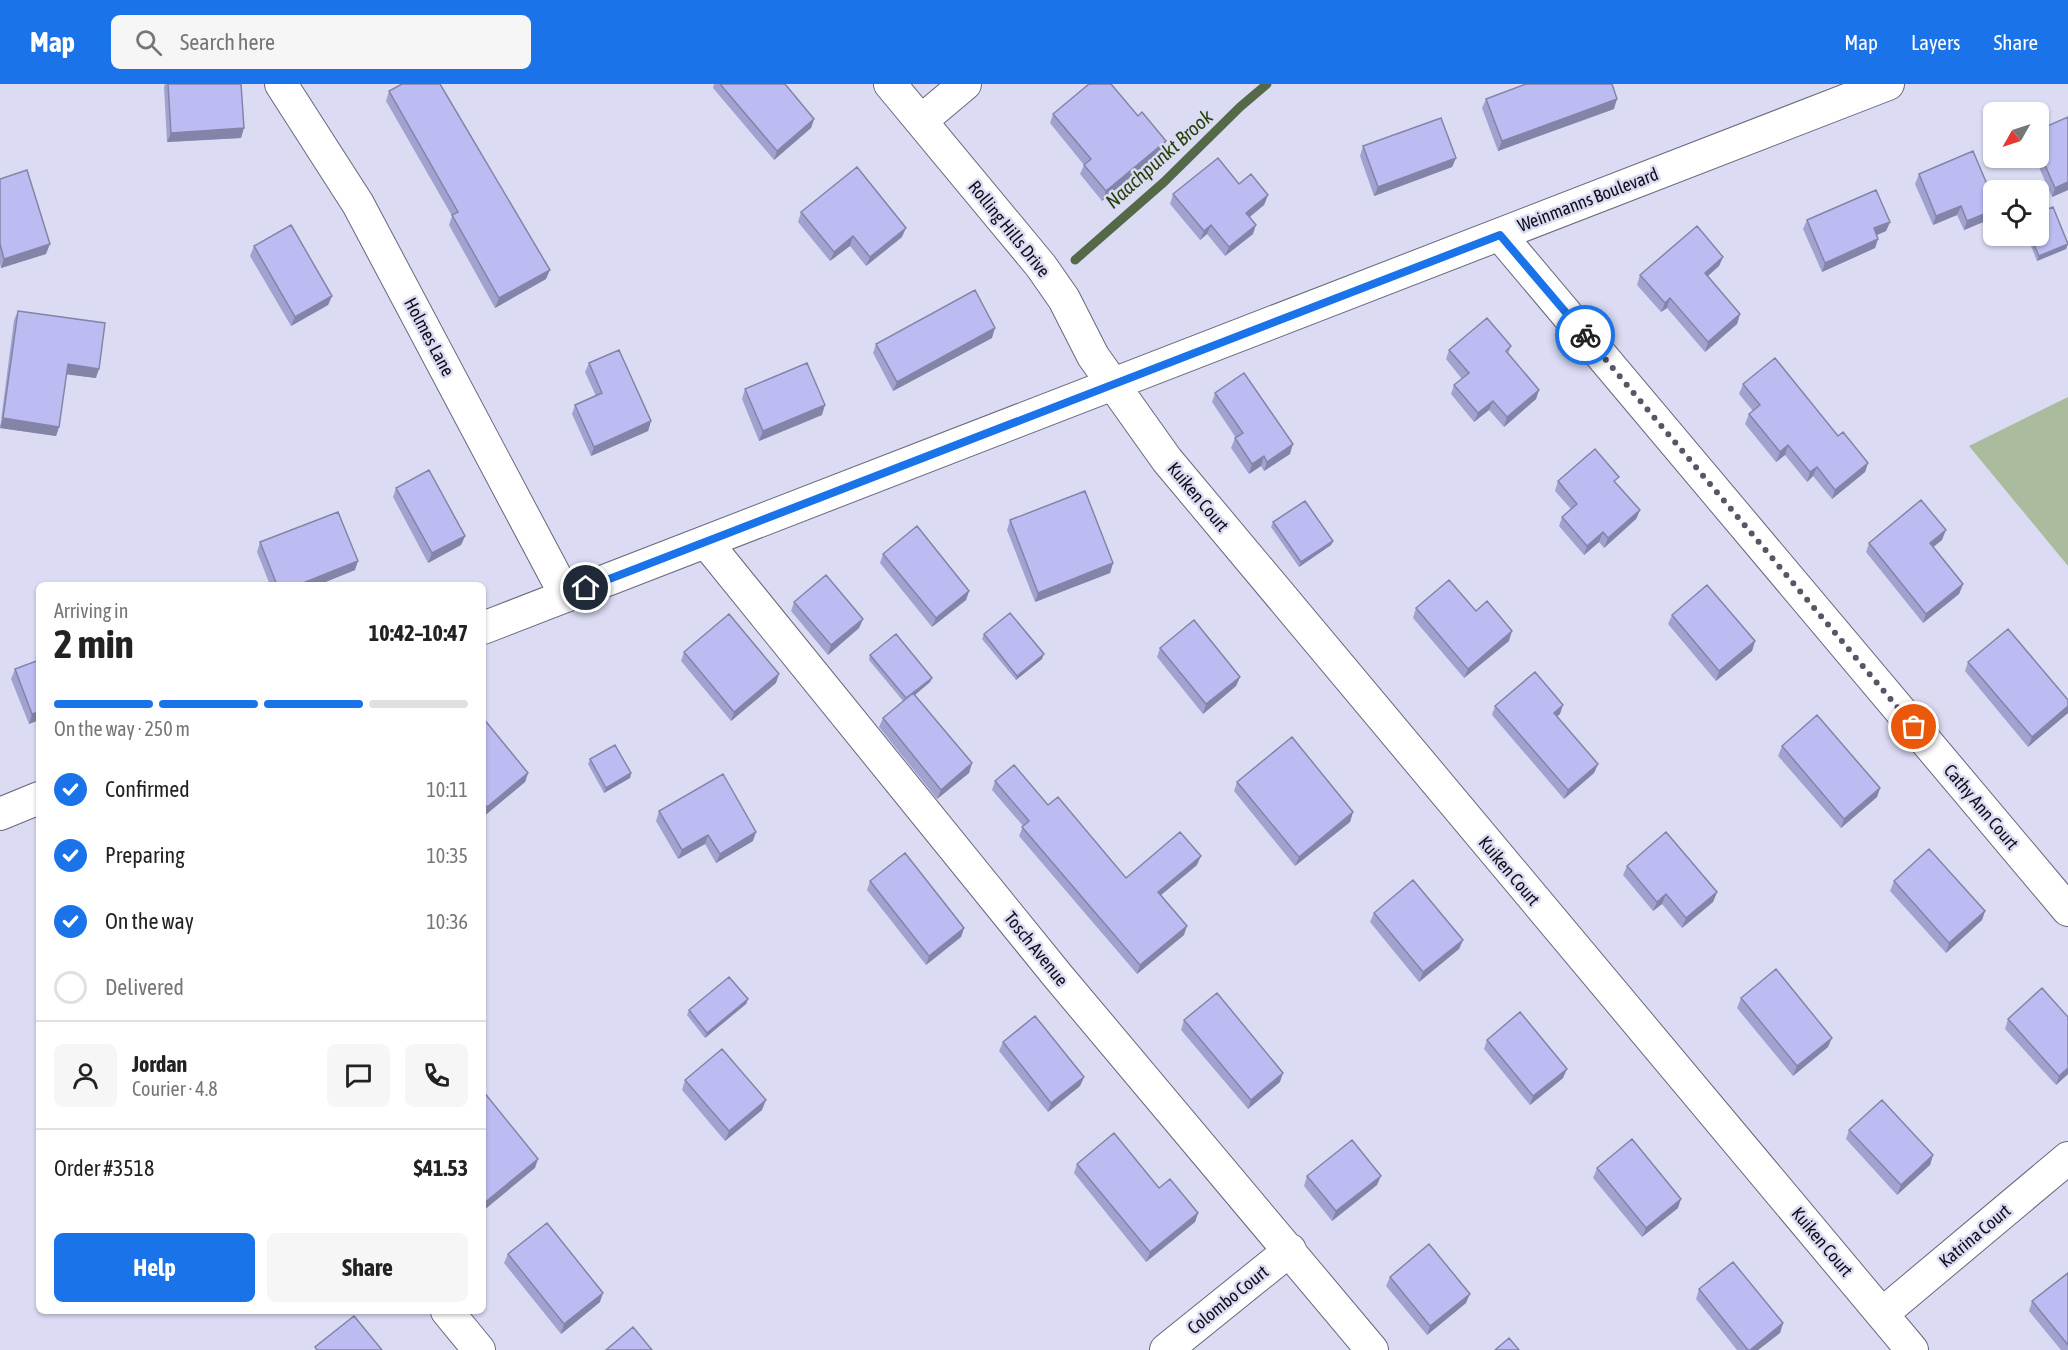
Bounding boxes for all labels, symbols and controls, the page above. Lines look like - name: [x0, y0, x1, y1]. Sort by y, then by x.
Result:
- search box: [111, 15, 531, 69]
- text: Map: [30, 26, 75, 58]
- icon: search: [132, 26, 165, 59]
- text: Search here: [180, 29, 275, 55]
- text: Map: [1844, 30, 1878, 54]
- text: Layers: [1911, 30, 1961, 54]
- text: Share: [1994, 30, 2038, 54]
- north arrow: [1983, 102, 2049, 168]
- map controls: [1983, 102, 2049, 246]
- water label: Naachpunkt Brook: [1100, 104, 1217, 213]
- street label: Weinmanns Boulevard: [1515, 163, 1661, 236]
- street label: Rolling Hills Drive: [964, 176, 1055, 281]
- button: locate: [1983, 180, 2049, 246]
- street label: Holmes Lane: [400, 294, 459, 380]
- courier: [1555, 305, 1615, 365]
- icon: bike: [1569, 319, 1602, 352]
- street label: Kuiken Court: [1163, 458, 1233, 536]
- pin: [560, 562, 611, 613]
- icon: home: [569, 571, 602, 604]
- text: Arriving in: [54, 599, 128, 622]
- text: 10:42–10:47: [369, 620, 468, 646]
- text: 2 min: [54, 622, 134, 666]
- pin: [1888, 701, 1939, 752]
- icon: bag: [1897, 710, 1930, 743]
- text: On the way · 250 m: [54, 717, 190, 740]
- street label: Cathy Ann Court: [1940, 760, 2023, 853]
- icon: check: [54, 773, 87, 806]
- text: Confirmed: [105, 776, 190, 802]
- text: 10:11: [426, 778, 468, 801]
- street label: Kuiken Court: [1474, 832, 1544, 910]
- icon: check: [54, 839, 87, 872]
- text: Preparing: [105, 842, 185, 868]
- text: 10:35: [426, 844, 468, 867]
- icon: check: [54, 905, 87, 938]
- street label: Tosch Avenue: [1000, 907, 1073, 990]
- text: On the way: [105, 908, 194, 934]
- text: 10:36: [426, 910, 468, 933]
- text: Delivered: [105, 974, 184, 1000]
- button: person: [54, 1044, 117, 1107]
- button: chat: [327, 1044, 390, 1107]
- button: phone: [405, 1044, 468, 1107]
- text: Jordan: [132, 1051, 187, 1077]
- text: Courier · 4.8: [132, 1077, 218, 1100]
- text: Order #3518: [54, 1155, 154, 1181]
- text: $41.53: [413, 1155, 468, 1181]
- street label: Katrina Court: [1935, 1200, 2015, 1271]
- street label: Kuiken Court: [1787, 1203, 1857, 1281]
- button: Help: [54, 1233, 255, 1302]
- button: Share: [267, 1233, 468, 1302]
- street label: Colombo Court: [1183, 1261, 1272, 1338]

